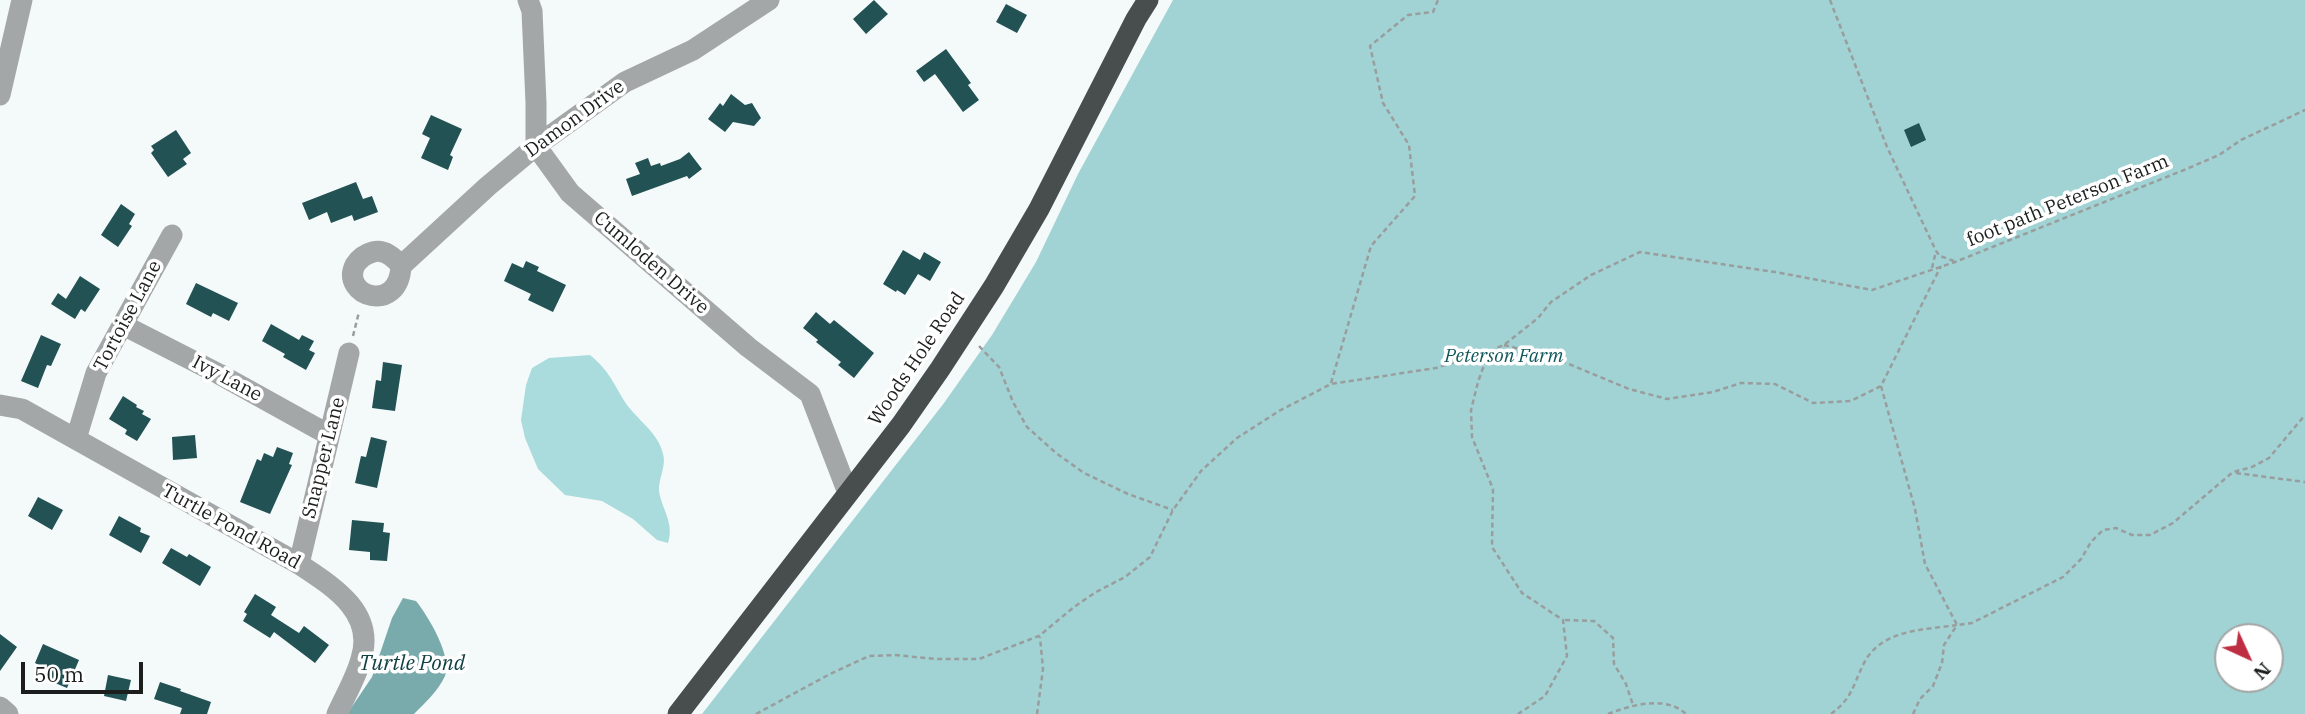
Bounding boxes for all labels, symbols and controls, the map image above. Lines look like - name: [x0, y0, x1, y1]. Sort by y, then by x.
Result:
- street label: Damon Drive: [521, 75, 629, 163]
- street label: foot path Peterson Farm: [1964, 150, 2172, 252]
- street label: Cumloden Drive: [589, 207, 713, 319]
- street label: Tortoise Lane: [89, 257, 167, 375]
- street label: Woods Hole Road: [864, 288, 970, 430]
- park label: Peterson Farm: [1445, 346, 1563, 368]
- street label: Ivy Lane: [188, 351, 266, 407]
- street label: Snapper Lane: [298, 395, 350, 521]
- street label: Turtle Pond Road: [158, 479, 304, 575]
- north arrow: [2214, 623, 2284, 693]
- scale bar: [24, 648, 147, 692]
- water label: Turtle Pond: [359, 651, 465, 677]
- text: N: [2249, 658, 2276, 685]
- text: 50 m: [34, 660, 84, 688]

